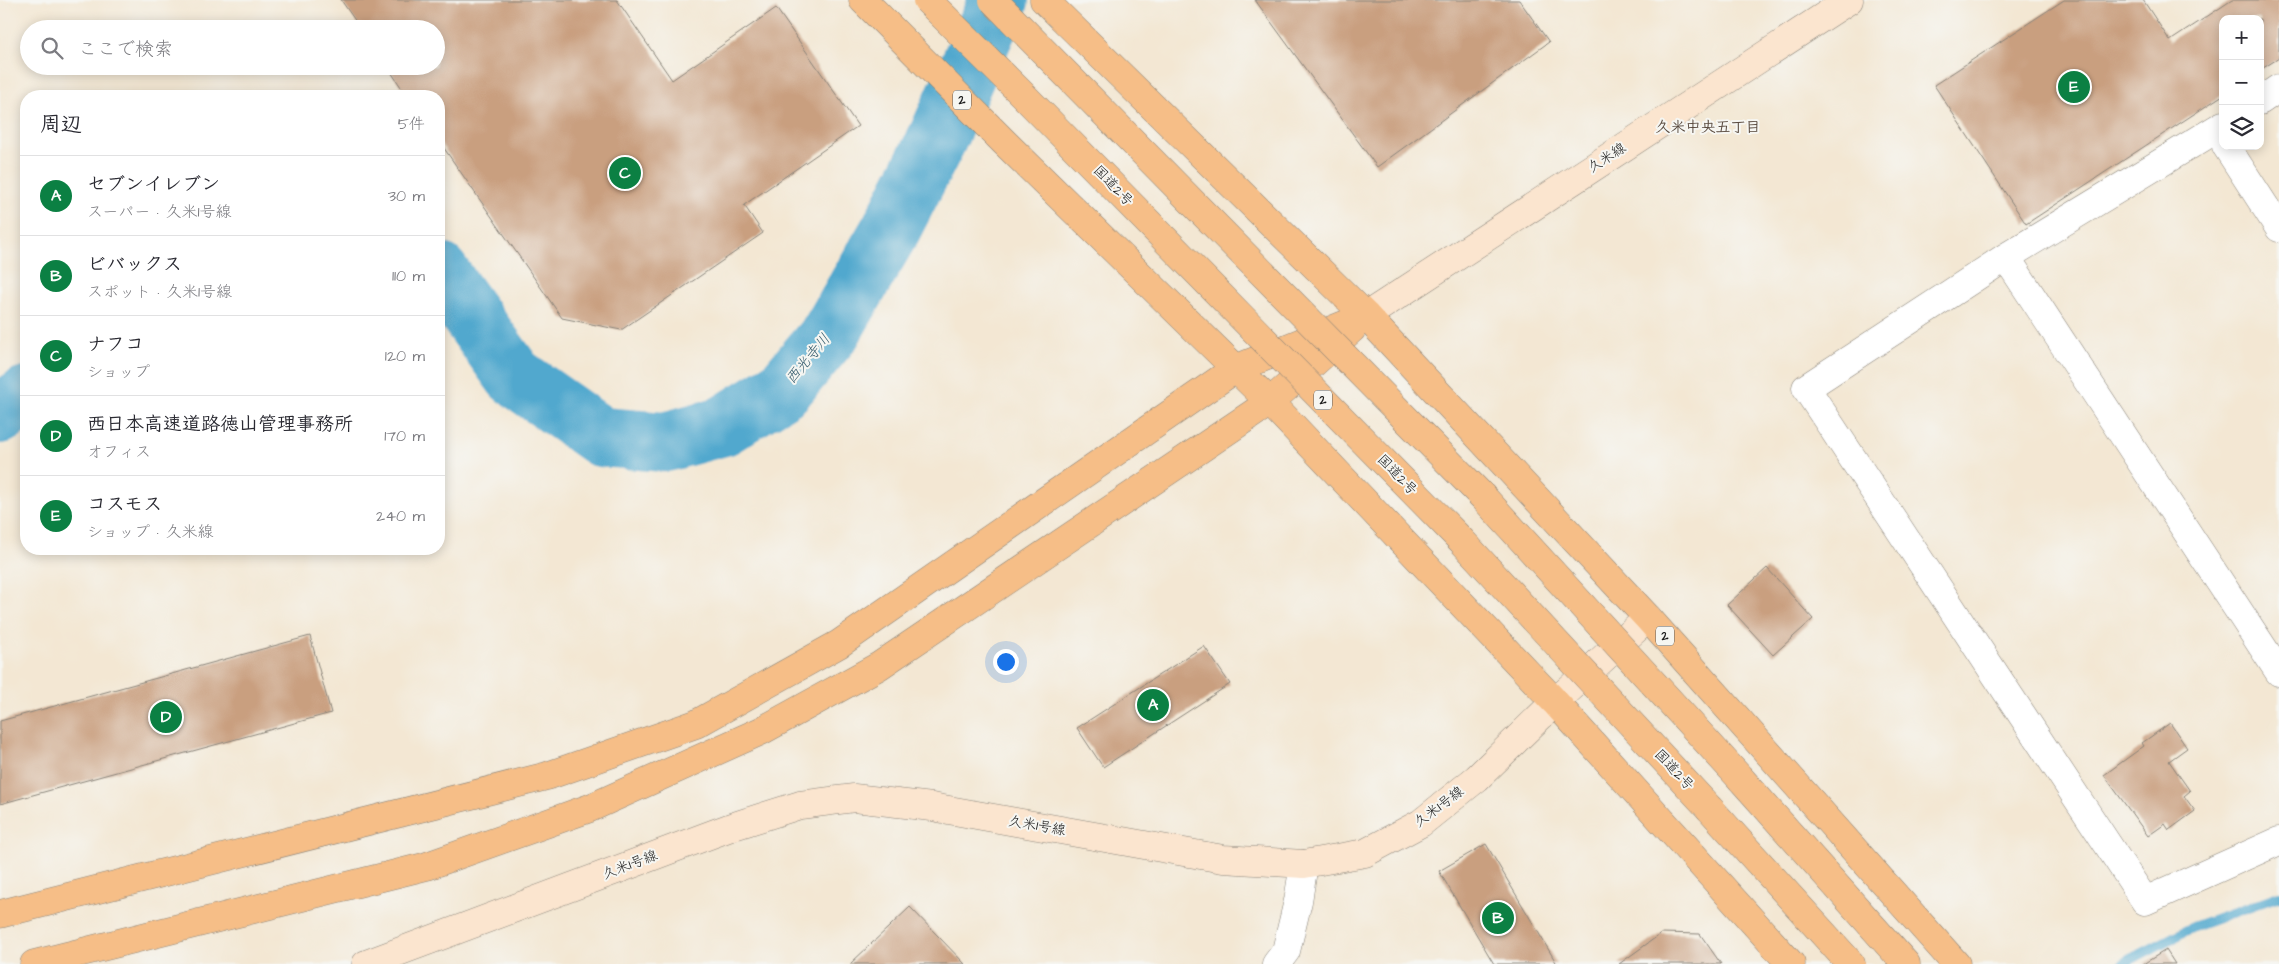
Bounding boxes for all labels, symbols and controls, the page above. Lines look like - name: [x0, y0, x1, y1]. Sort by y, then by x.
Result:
- map controls: [2219, 15, 2264, 150]
- button: +: [2219, 15, 2264, 60]
- search box: [20, 20, 445, 75]
- icon: search: [38, 34, 66, 62]
- text: ここで検索: [78, 36, 173, 63]
- button: −: [2219, 60, 2264, 105]
- pin: E: [2058, 68, 2090, 106]
- road number: 2: [953, 90, 971, 110]
- button: layers: [2219, 105, 2264, 150]
- text: 周辺: [40, 110, 82, 139]
- text: 5件: [398, 113, 425, 135]
- district label: 久米中央五丁目: [1655, 117, 1761, 138]
- street label: 久米線: [1584, 138, 1630, 178]
- pin: C: [609, 154, 641, 192]
- street label: 国道2号: [1088, 161, 1138, 211]
- text: セブンイレブン: [87, 171, 220, 198]
- text: A: [51, 185, 61, 207]
- text: 30 m: [388, 185, 425, 207]
- text: スーパー · 久米1号線: [87, 201, 231, 223]
- text: ビバックス: [87, 251, 182, 278]
- text: B: [50, 265, 62, 287]
- text: 110 m: [392, 265, 425, 287]
- text: スポット · 久米1号線: [87, 281, 232, 303]
- water label: 西光寺川: [781, 329, 835, 389]
- text: ナフコ: [87, 331, 144, 358]
- text: C: [50, 345, 62, 367]
- text: 120 m: [385, 345, 425, 367]
- text: ショップ: [87, 361, 150, 383]
- road number: 2: [1314, 390, 1332, 410]
- text: 西日本高速道路徳山管理事務所: [87, 411, 353, 438]
- text: D: [51, 425, 61, 447]
- text: 170 m: [384, 425, 425, 447]
- text: オフィス: [87, 441, 151, 463]
- street label: 国道2号: [1372, 450, 1422, 500]
- text: コスモス: [87, 491, 162, 518]
- text: E: [51, 505, 61, 527]
- text: 240 m: [376, 505, 425, 527]
- text: ショップ · 久米線: [87, 521, 213, 543]
- road number: 2: [1656, 626, 1674, 646]
- your location: [993, 649, 1019, 675]
- pin: A: [1137, 686, 1169, 724]
- pin: D: [150, 698, 182, 736]
- street label: 国道2号: [1650, 745, 1698, 795]
- street label: 久米1号線: [1410, 782, 1468, 832]
- street label: 久米1号線: [1007, 811, 1067, 841]
- street label: 久米1号線: [599, 845, 661, 885]
- pin: B: [1482, 899, 1514, 937]

